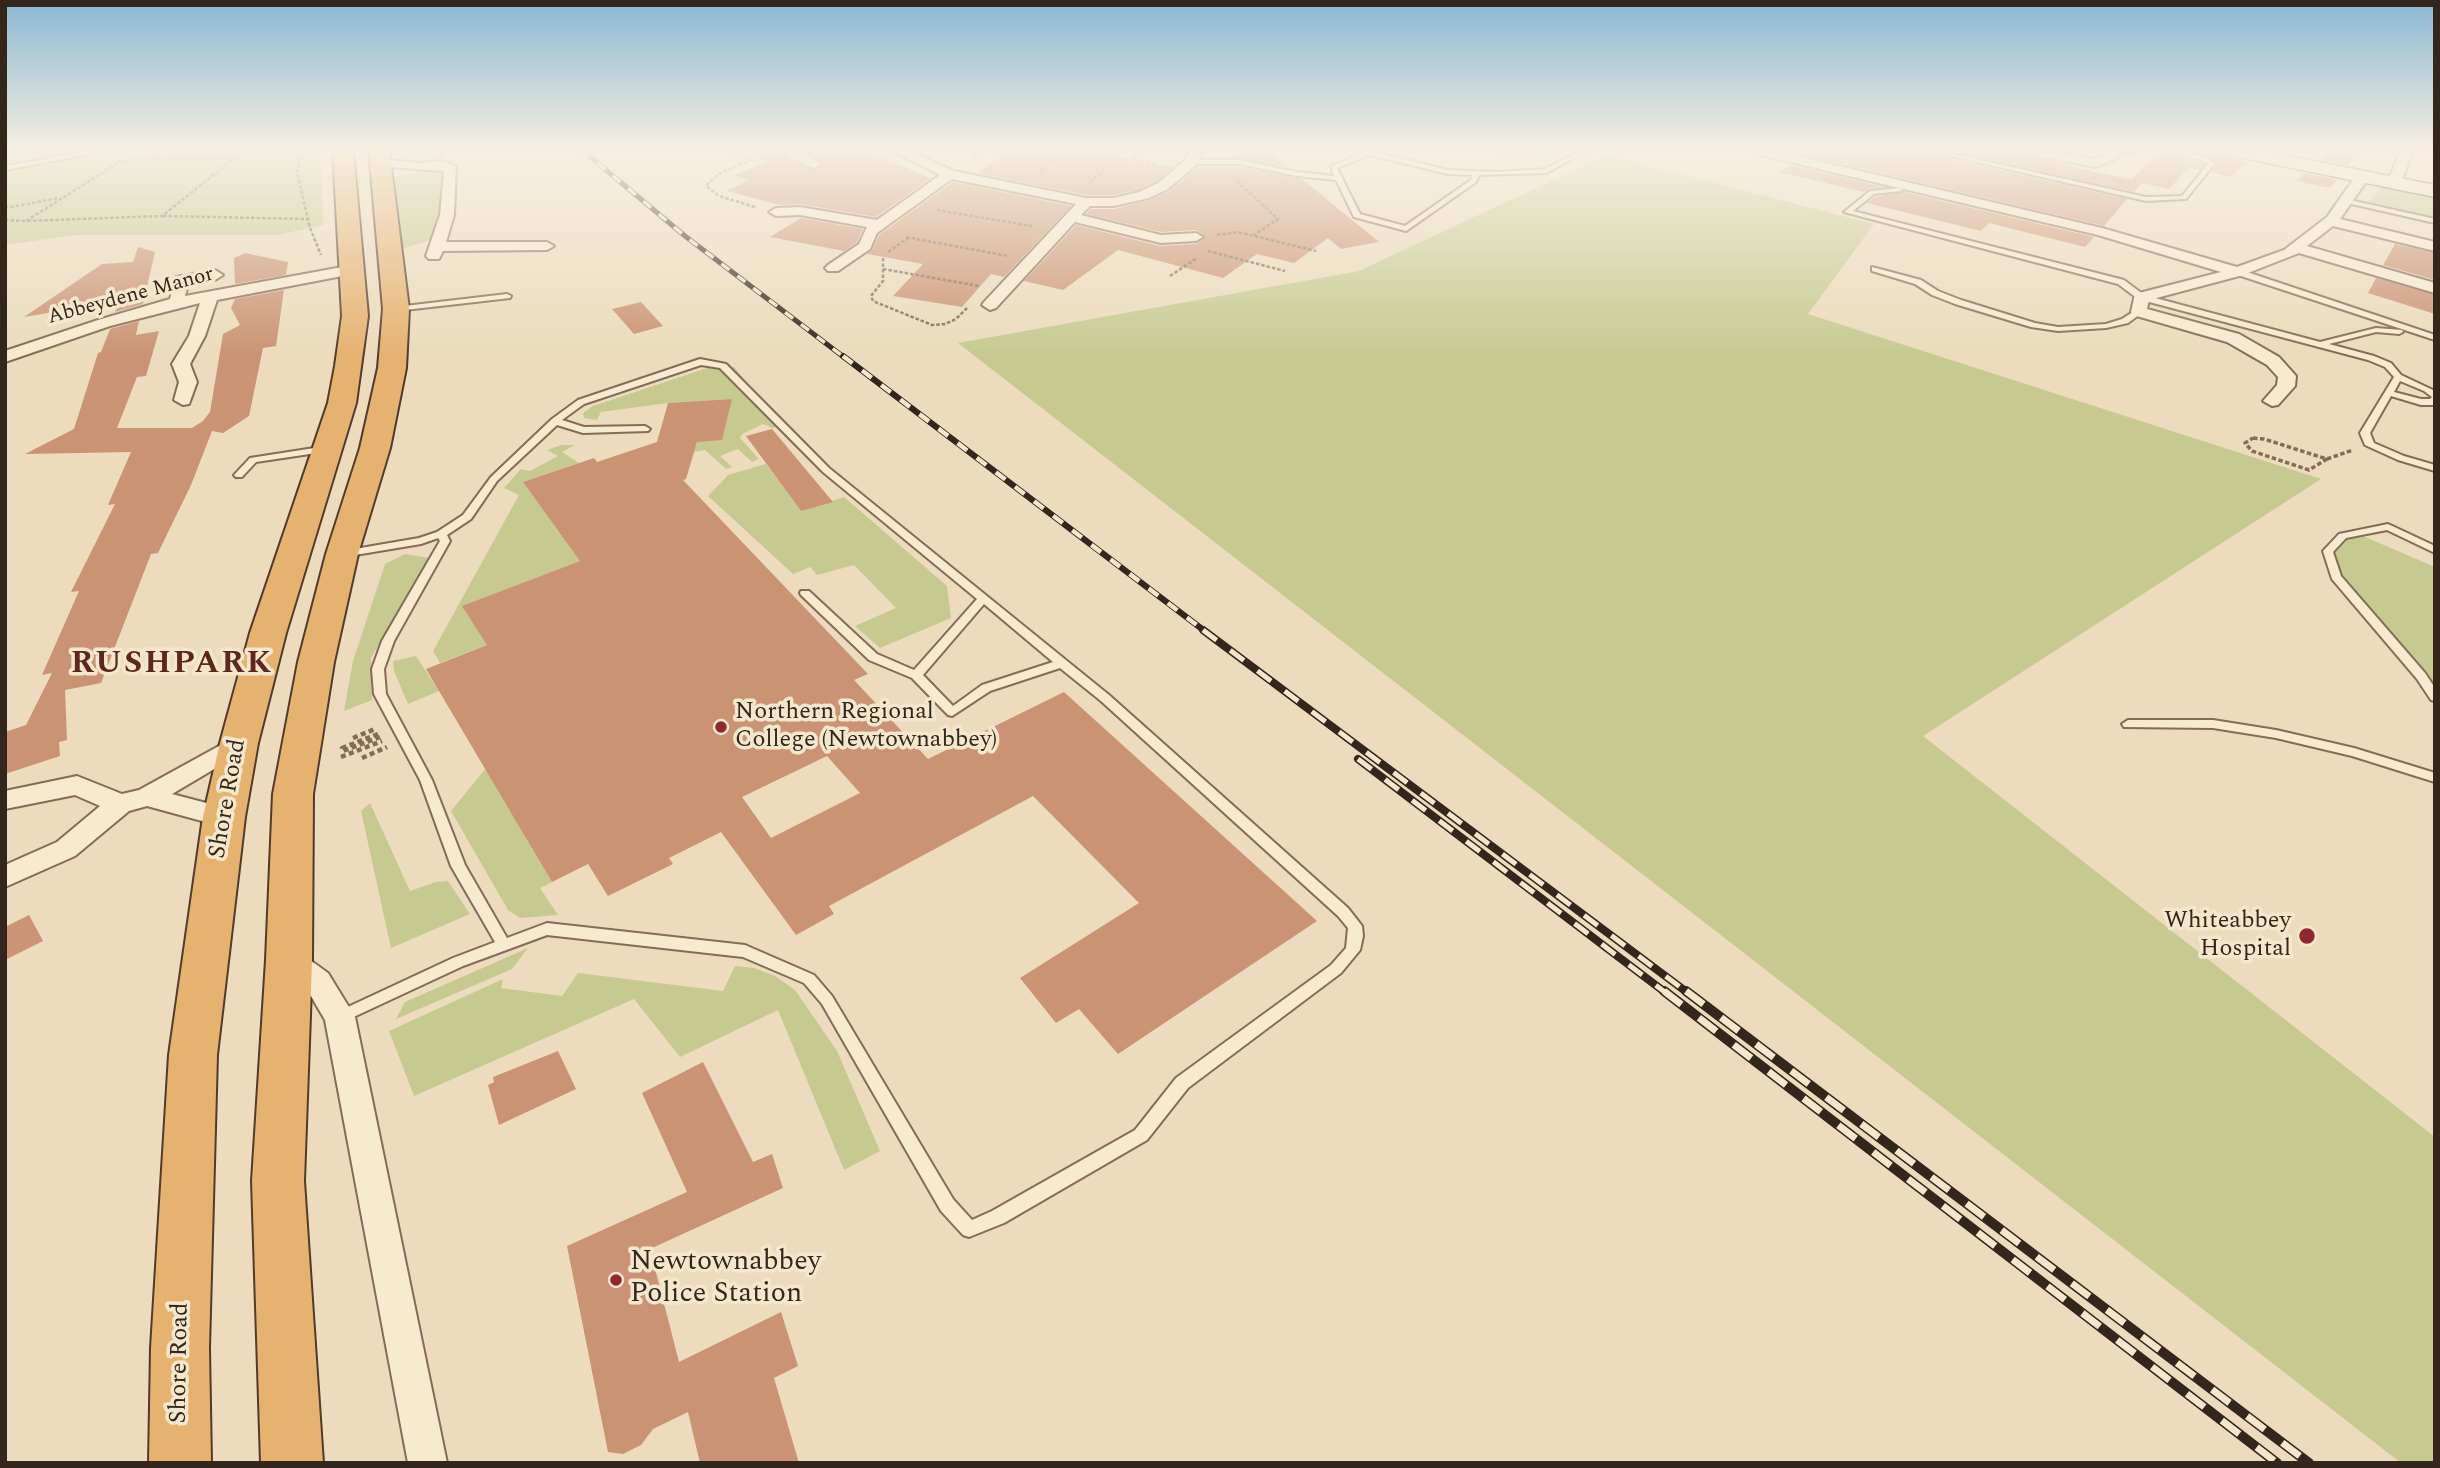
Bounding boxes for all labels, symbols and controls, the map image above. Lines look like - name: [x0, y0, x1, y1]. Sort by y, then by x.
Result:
- street label: Abbeydene Manor: [45, 263, 217, 331]
- district label: RUSHPARK: [72, 647, 272, 685]
- place label: Northern Regional College (Newtownabbey): [735, 699, 997, 755]
- marker: Northern Regional College (Newtownabbey): [713, 719, 729, 735]
- street label: Shore Road: [204, 737, 254, 861]
- place label: Whiteabbey Hospital: [2164, 908, 2291, 964]
- marker: Whiteabbey Hospital: [2297, 926, 2317, 946]
- place label: Newtownabbey Police Station: [630, 1247, 821, 1313]
- marker: Newtownabbey Police Station: [608, 1272, 624, 1288]
- street label: Shore Road: [166, 1302, 196, 1424]

